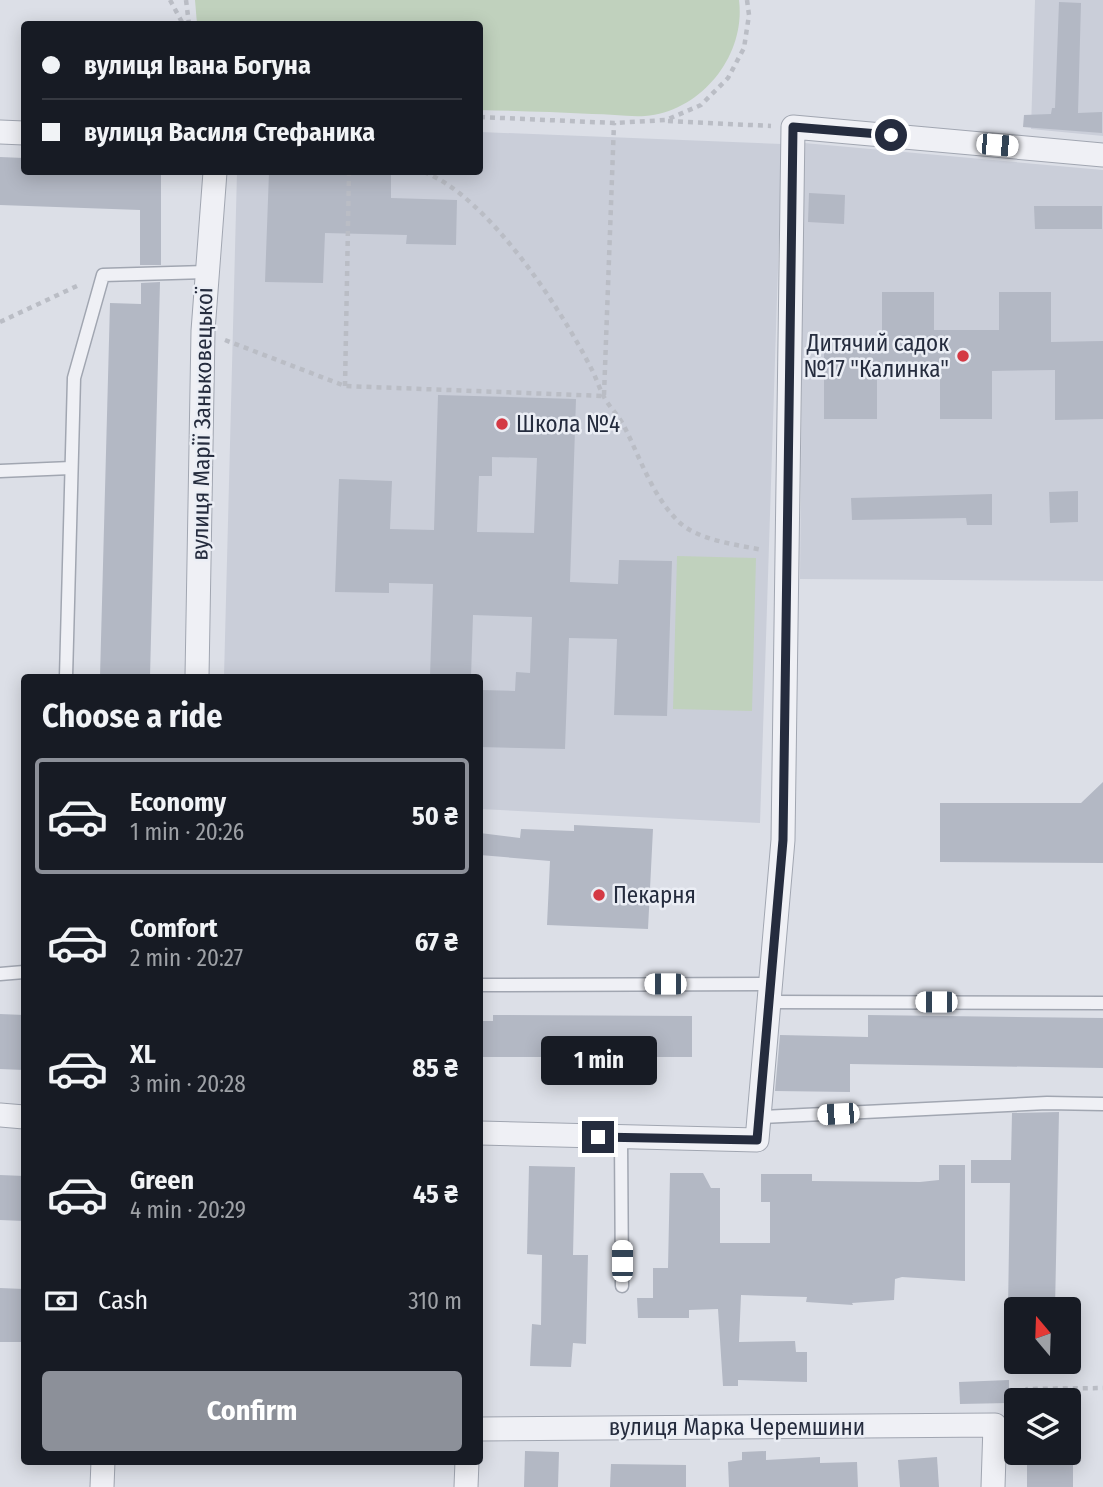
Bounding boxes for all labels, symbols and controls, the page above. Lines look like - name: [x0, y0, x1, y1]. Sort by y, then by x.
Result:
- text: вулиця Івана Богуна: [84, 50, 311, 81]
- text: вулиця Василя Стефаника: [84, 117, 375, 148]
- route start: [875, 119, 907, 151]
- car: [976, 133, 1019, 157]
- street label: вулиця Марії Заньковецької: [186, 286, 218, 561]
- place label: Дитячий садок №17 "Калинка": [803, 329, 949, 383]
- marker: Дитячий садок №17 "Калинка": [955, 348, 971, 364]
- place label: Школа №4: [516, 410, 620, 438]
- marker: Школа №4: [494, 416, 510, 432]
- text: Choose a ride: [42, 697, 223, 735]
- icon: car: [46, 785, 109, 848]
- text: Economy: [130, 787, 226, 818]
- text: 50 ₴: [412, 801, 458, 832]
- text: 1 min · 20:26: [130, 818, 244, 846]
- place label: Пекарня: [613, 881, 696, 909]
- marker: Пекарня: [591, 887, 607, 903]
- icon: car: [46, 911, 109, 974]
- text: Comfort: [130, 913, 218, 944]
- text: 67 ₴: [415, 927, 458, 958]
- text: 2 min · 20:27: [130, 944, 243, 972]
- car: [645, 974, 687, 995]
- car: [916, 992, 958, 1013]
- callout: 1 min: [540, 1036, 656, 1084]
- icon: car: [46, 1037, 109, 1100]
- text: XL: [130, 1039, 156, 1070]
- text: 1 min: [574, 1046, 624, 1074]
- text: 85 ₴: [412, 1053, 458, 1084]
- text: 3 min · 20:28: [130, 1070, 246, 1098]
- car: [817, 1102, 860, 1126]
- route end: [582, 1121, 614, 1153]
- icon: car: [46, 1163, 109, 1226]
- text: Green: [130, 1165, 194, 1196]
- text: 45 ₴: [413, 1179, 458, 1210]
- text: 4 min · 20:29: [130, 1196, 246, 1224]
- car: [612, 1240, 633, 1282]
- icon: cash: [42, 1282, 80, 1320]
- text: Cash: [98, 1285, 148, 1316]
- text: 310 m: [408, 1287, 462, 1315]
- north arrow: [1004, 1297, 1082, 1374]
- map controls: [1004, 1297, 1081, 1465]
- button: Confirm: [42, 1371, 462, 1451]
- button: layers: [1004, 1388, 1081, 1465]
- street label: вулиця Марка Черемшини: [609, 1413, 865, 1441]

